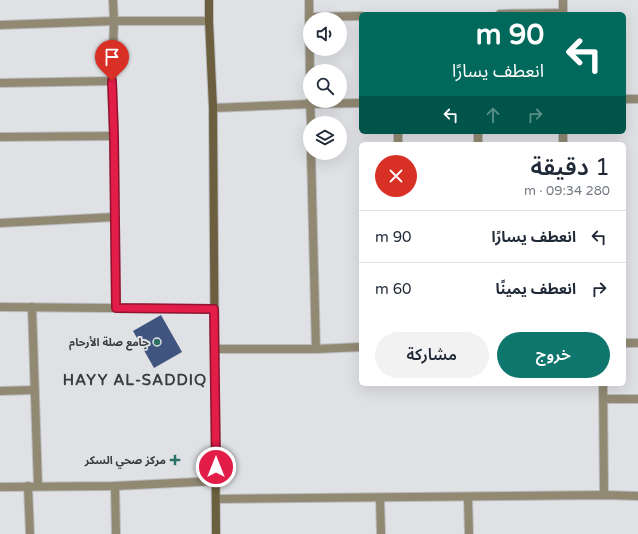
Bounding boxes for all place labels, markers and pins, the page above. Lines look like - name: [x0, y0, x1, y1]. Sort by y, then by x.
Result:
- pin: [95, 40, 129, 81]
- place label: جامع صلة الأرحام: [69, 336, 149, 351]
- marker: جامع صلة الأرحام: [152, 337, 162, 347]
- place label: مركز صحي السكر: [84, 454, 166, 469]
- marker: مركز صحي السكر: [169, 454, 181, 466]

